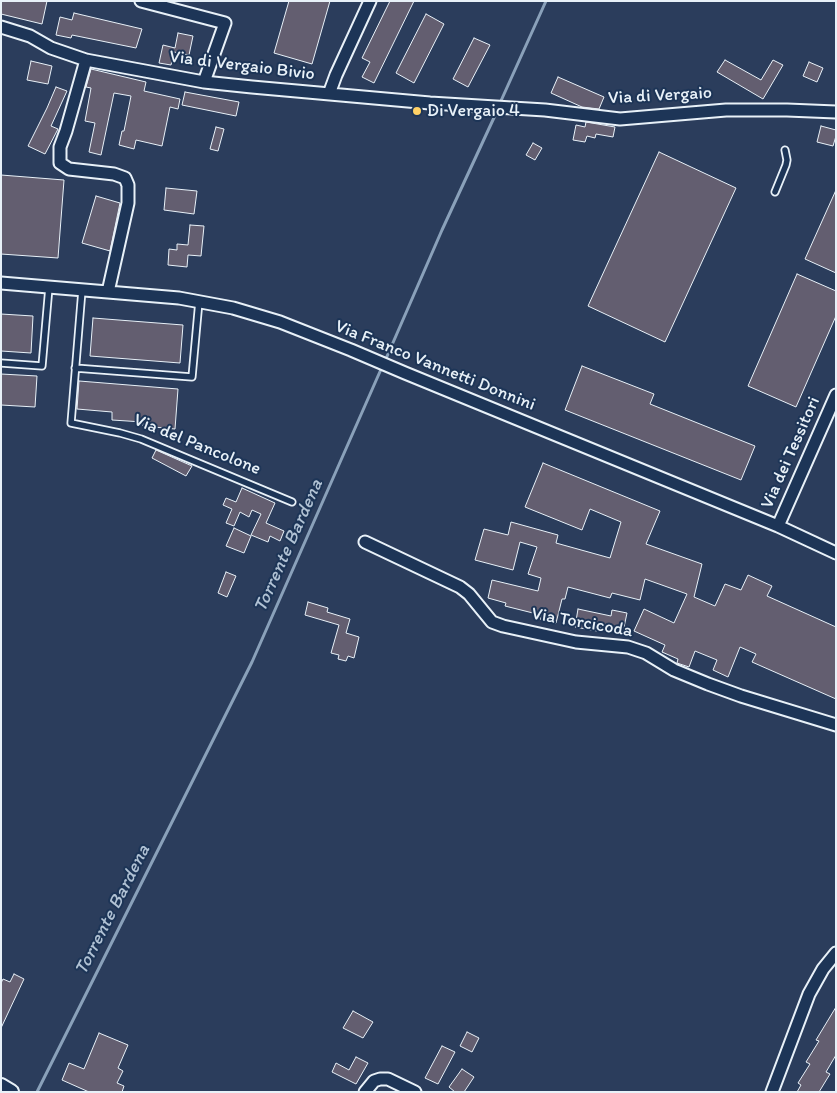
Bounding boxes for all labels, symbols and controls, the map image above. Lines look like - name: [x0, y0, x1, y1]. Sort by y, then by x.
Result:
- street label: Via di Vergaio Bivio: [168, 46, 316, 86]
- street label: Via di Vergaio: [607, 82, 713, 110]
- place label: Di Vergaio 4: [427, 100, 520, 122]
- marker: Di Vergaio 4: [411, 105, 423, 117]
- street label: Via Franco Vannetti Donnini: [332, 316, 538, 416]
- street label: Via dei Tessitori: [757, 394, 825, 512]
- street label: Via del Pancolone: [130, 410, 264, 480]
- water label: Torrente Bardena: [249, 476, 329, 616]
- street label: Via Torcicoda: [530, 603, 634, 643]
- water label: Torrente Bardena: [70, 841, 156, 979]

